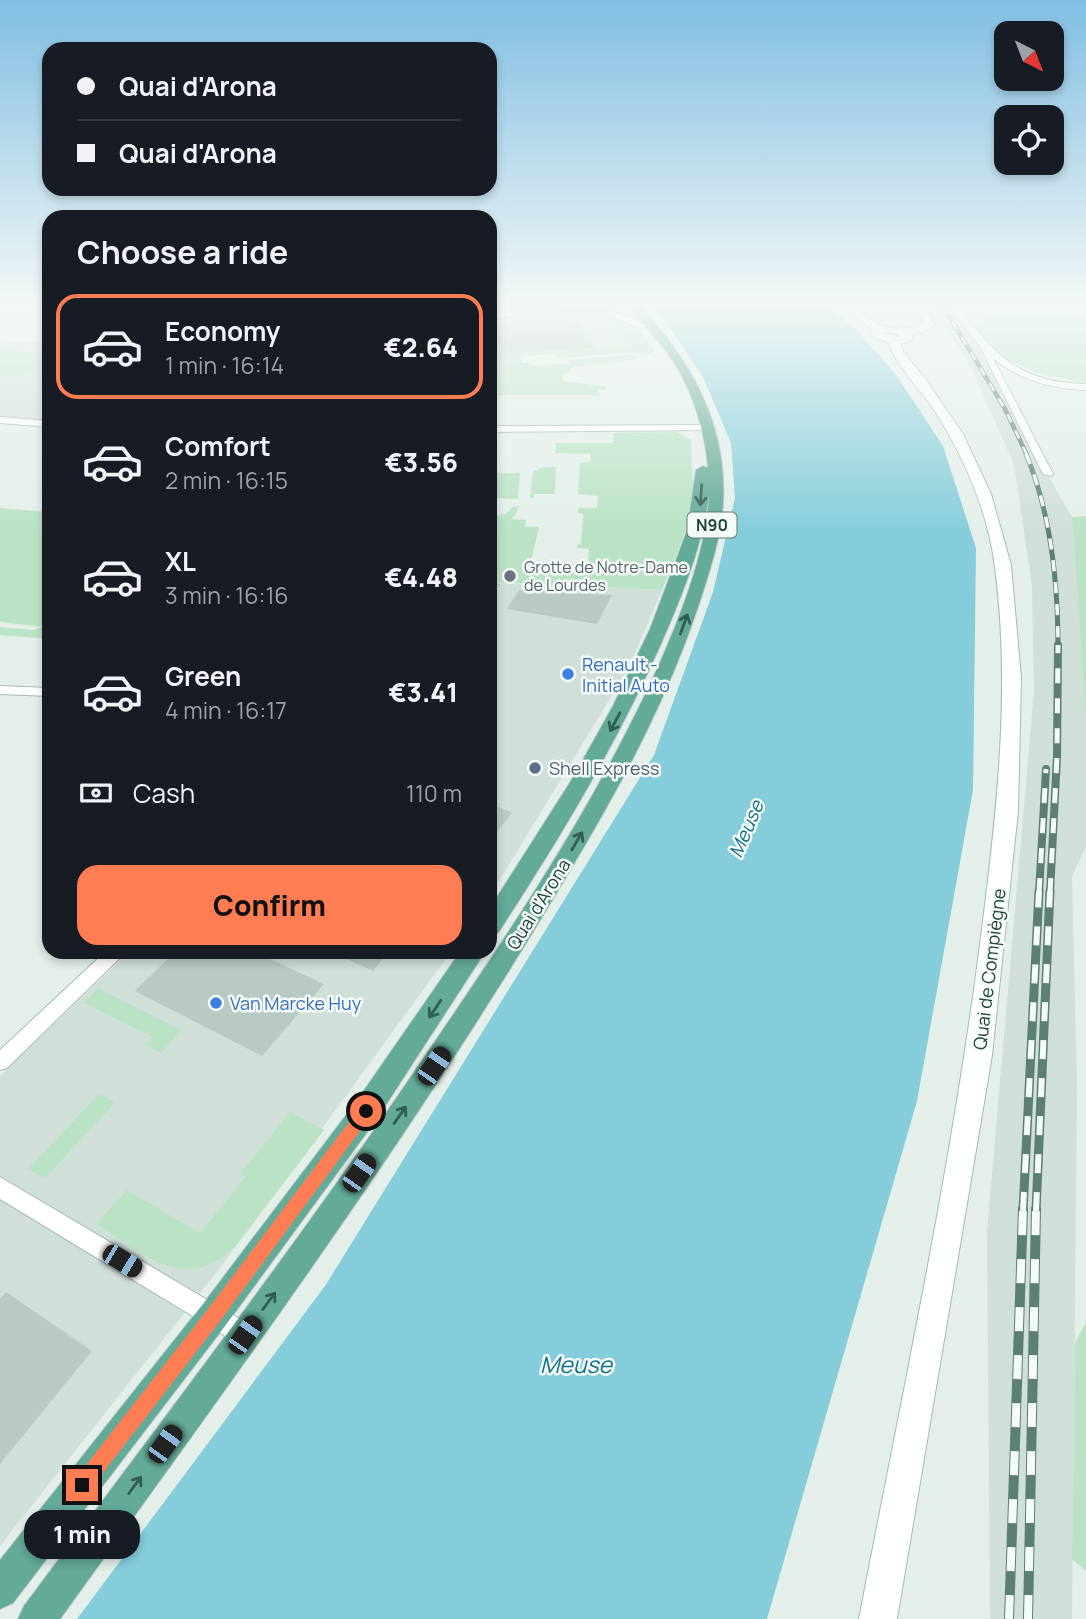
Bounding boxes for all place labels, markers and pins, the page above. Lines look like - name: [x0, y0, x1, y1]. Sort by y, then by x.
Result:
- place label: Grotte de Notre-Dame de Lourdes: [524, 556, 688, 596]
- marker: Grotte de Notre-Dame de Lourdes: [502, 568, 518, 584]
- place label: Renault - Initial Auto: [582, 652, 670, 697]
- marker: Renault - Initial Auto: [560, 666, 576, 682]
- place label: Shell Express: [549, 756, 659, 780]
- marker: Shell Express: [527, 760, 543, 776]
- place label: Van Marcke Huy: [230, 991, 362, 1015]
- marker: Van Marcke Huy: [208, 995, 224, 1011]

